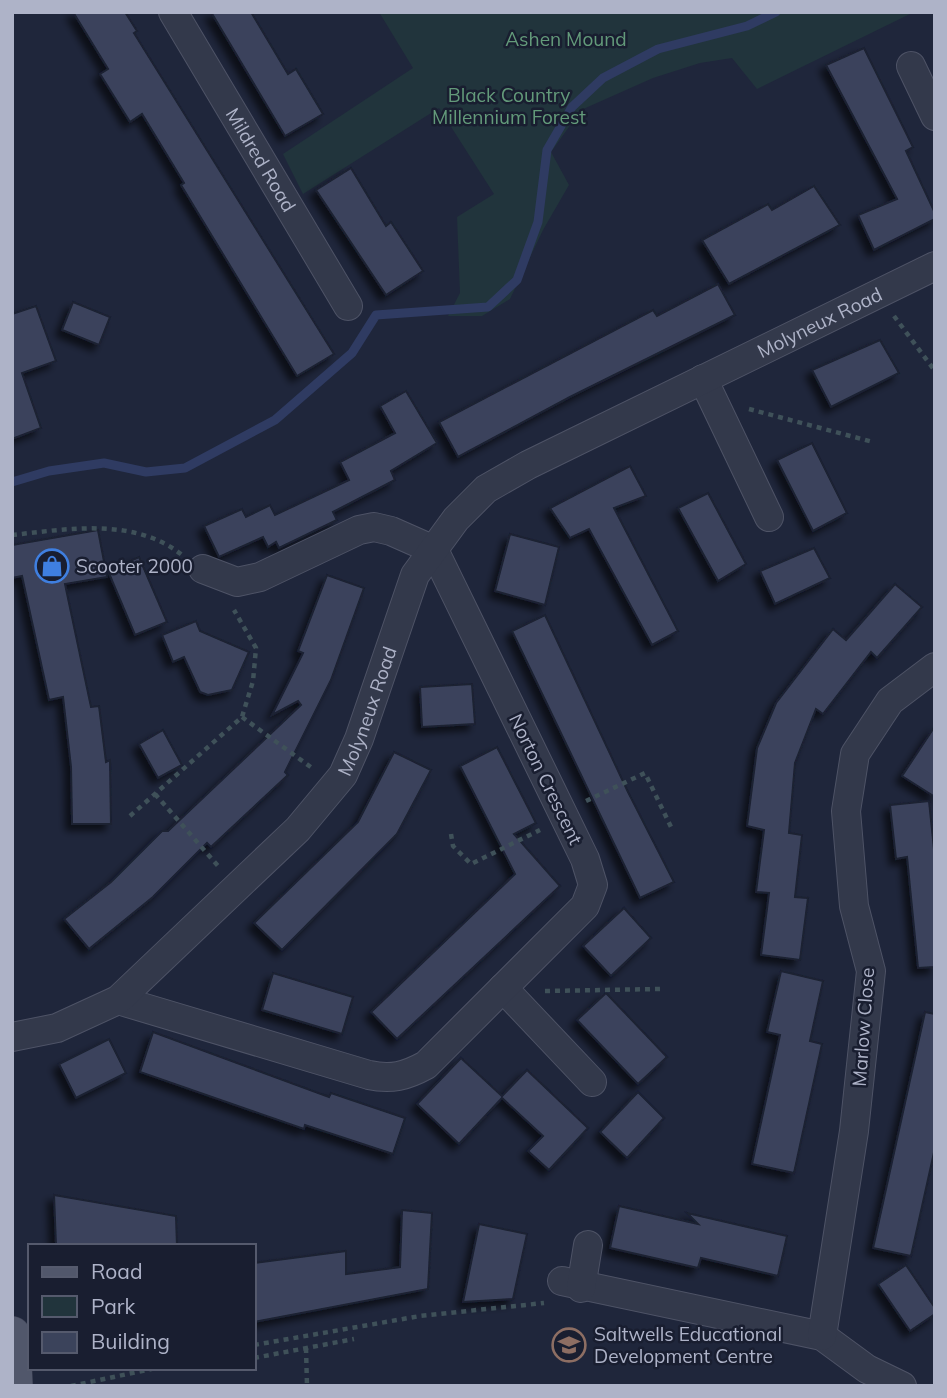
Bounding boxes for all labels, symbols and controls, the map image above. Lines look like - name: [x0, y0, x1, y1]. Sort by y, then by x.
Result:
- park label: Ashen Mound: [505, 27, 627, 51]
- park label: Black Country Millennium Forest: [432, 83, 586, 129]
- street label: Mildred Road: [221, 103, 301, 216]
- street label: Molyneux Road: [753, 282, 886, 363]
- shop icon: Scooter 2000: [33, 547, 71, 585]
- place label: Scooter 2000: [76, 554, 193, 578]
- street label: Molyneux Road: [332, 643, 402, 779]
- street label: Norton Crescent: [504, 710, 588, 849]
- street label: Marlow Close: [847, 967, 879, 1087]
- legend: [28, 1244, 256, 1370]
- text: Road: [91, 1258, 142, 1284]
- text: Park: [91, 1293, 135, 1319]
- place label: Saltwells Educational Development Centre: [594, 1322, 782, 1368]
- school or university icon: Saltwells Educational Development Centre: [550, 1326, 588, 1364]
- text: Building: [91, 1328, 170, 1354]

